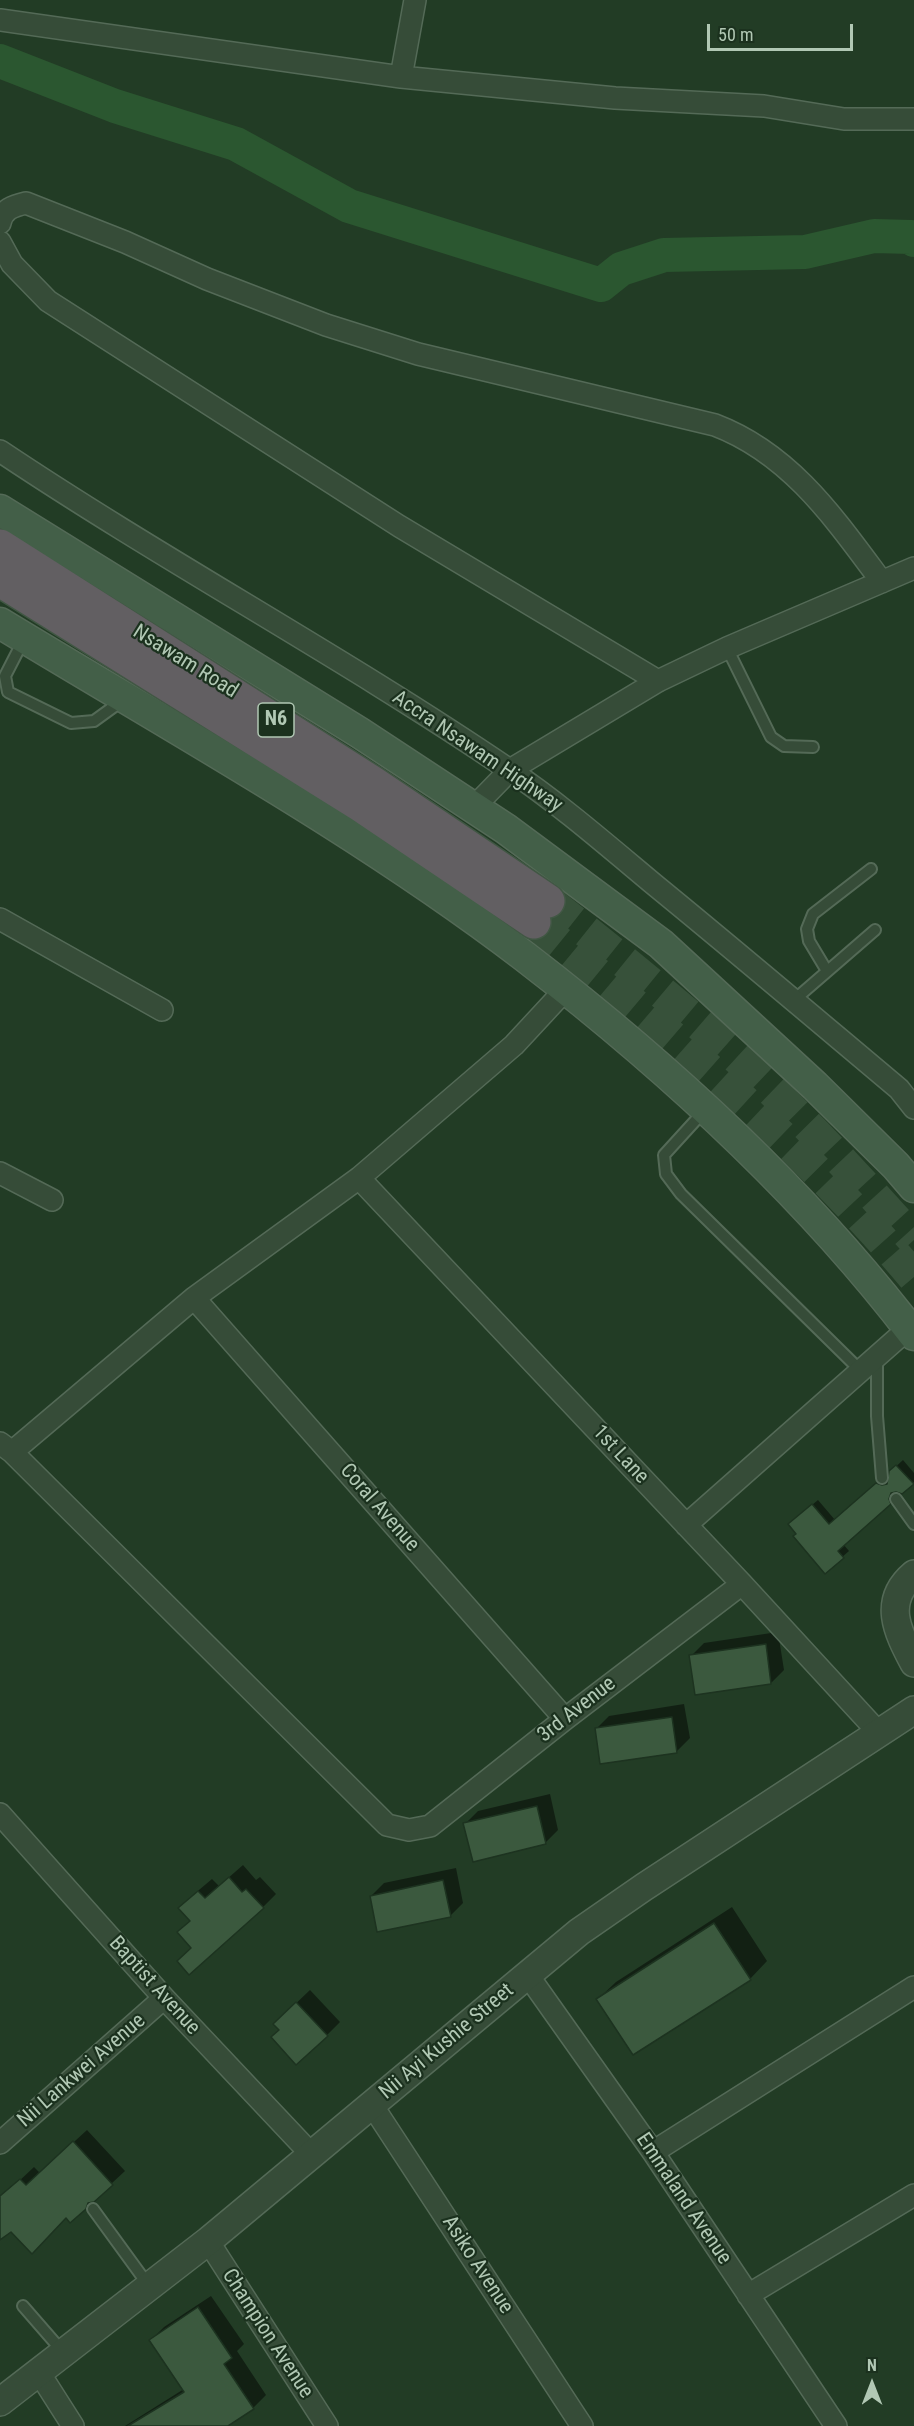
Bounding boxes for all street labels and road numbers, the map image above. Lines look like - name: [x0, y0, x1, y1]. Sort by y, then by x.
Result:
- street label: Nsawam Road: [128, 620, 242, 704]
- street label: Accra Nsawam Highway: [387, 686, 567, 818]
- road number: N6: [258, 703, 294, 737]
- street label: 1st Lane: [587, 1420, 653, 1490]
- street label: Coral Avenue: [334, 1459, 424, 1557]
- street label: 3rd Avenue: [533, 1672, 621, 1748]
- street label: Baptist Avenue: [103, 1932, 205, 2040]
- street label: Nii Ayi Kushie Street: [375, 1979, 519, 2105]
- street label: Nii Lankwei Avenue: [13, 2009, 151, 2133]
- street label: Emmaland Avenue: [630, 2129, 736, 2269]
- street label: Asiko Avenue: [436, 2211, 518, 2319]
- street label: Champion Avenue: [216, 2265, 318, 2403]

